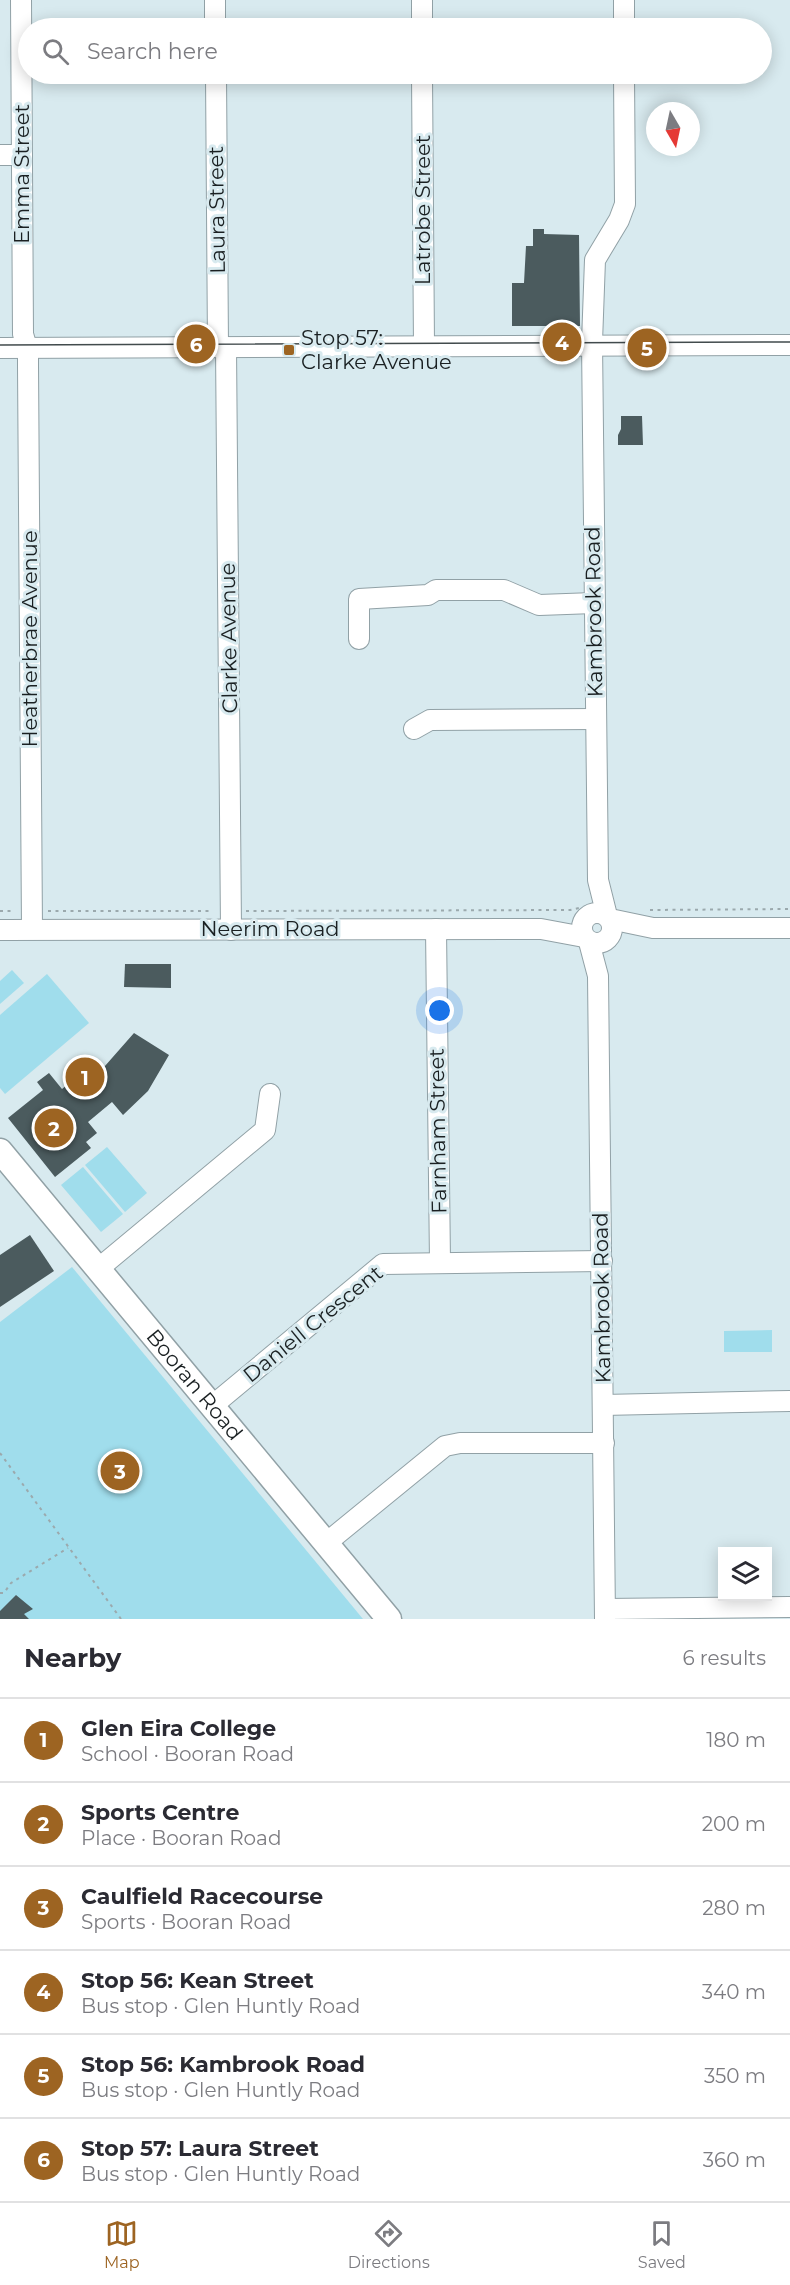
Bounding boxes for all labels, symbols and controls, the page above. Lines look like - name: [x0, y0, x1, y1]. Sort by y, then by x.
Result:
- search box: [18, 18, 772, 84]
- icon: search: [39, 35, 72, 68]
- text: Search here: [87, 38, 218, 65]
- north arrow: [646, 102, 700, 156]
- street label: Emma Street: [9, 104, 34, 244]
- street label: Latrobe Street: [410, 135, 435, 285]
- street label: Laura Street: [203, 146, 230, 274]
- pin: 4: [542, 320, 582, 364]
- pin: 6: [176, 322, 216, 366]
- place label: Stop 57: Clarke Avenue: [301, 325, 452, 374]
- pin: 5: [628, 326, 666, 370]
- marker: Stop 57: Clarke Avenue: [282, 343, 296, 357]
- street label: Kambrook Road: [580, 526, 607, 698]
- street label: Heatherbrae Avenue: [17, 530, 42, 748]
- street label: Clarke Avenue: [215, 562, 242, 714]
- street label: Neerim Road: [200, 916, 340, 941]
- your location: [425, 996, 454, 1025]
- street label: Farnham Street: [424, 1048, 451, 1214]
- pin: 1: [66, 1054, 104, 1100]
- pin: 2: [34, 1106, 74, 1150]
- street label: Kambrook Road: [588, 1212, 615, 1384]
- street label: Daniell Crescent: [238, 1260, 387, 1387]
- street label: Booran Road: [141, 1324, 248, 1445]
- pin: 3: [100, 1448, 140, 1494]
- map controls: [718, 1547, 772, 1601]
- button: layers: [718, 1547, 772, 1601]
- text: Nearby: [24, 1642, 121, 1674]
- text: 6 results: [682, 1646, 766, 1670]
- text: Glen Eira College: [81, 1715, 276, 1742]
- text: 1: [40, 1728, 47, 1752]
- text: 180 m: [706, 1728, 766, 1752]
- text: School · Booran Road: [81, 1742, 294, 1766]
- text: Sports Centre: [81, 1799, 239, 1826]
- text: 2: [38, 1812, 49, 1836]
- text: 200 m: [702, 1812, 766, 1836]
- text: Place · Booran Road: [81, 1826, 281, 1850]
- text: Caulfield Racecourse: [81, 1883, 323, 1910]
- text: 3: [38, 1896, 49, 1920]
- text: 280 m: [702, 1896, 766, 1920]
- text: Sports · Booran Road: [81, 1910, 291, 1934]
- text: Stop 56: Kean Street: [81, 1967, 314, 1994]
- text: 4: [37, 1980, 50, 2004]
- text: 340 m: [702, 1980, 766, 2004]
- text: Bus stop · Glen Huntly Road: [81, 1994, 360, 2018]
- text: Stop 56: Kambrook Road: [81, 2051, 365, 2078]
- text: 5: [38, 2064, 49, 2088]
- text: 350 m: [704, 2064, 766, 2088]
- text: Bus stop · Glen Huntly Road: [81, 2078, 360, 2102]
- text: Stop 57: Laura Street: [81, 2135, 319, 2162]
- text: 6: [37, 2148, 50, 2172]
- text: 360 m: [703, 2148, 766, 2172]
- text: Bus stop · Glen Huntly Road: [81, 2162, 360, 2186]
- tab: Map: [104, 2217, 140, 2272]
- tab: Directions: [348, 2217, 430, 2272]
- tab: Saved: [638, 2217, 686, 2272]

